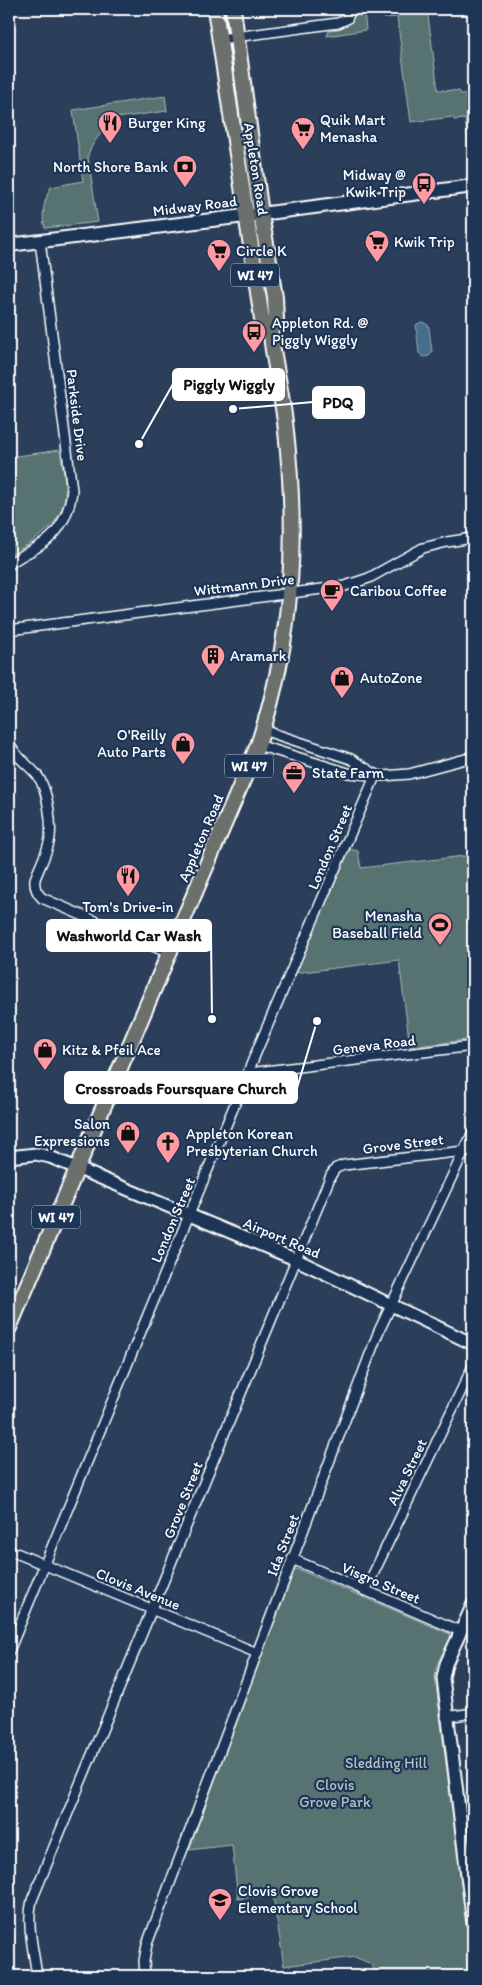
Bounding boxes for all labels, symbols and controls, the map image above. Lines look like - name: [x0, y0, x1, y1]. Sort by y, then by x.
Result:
- restaurant icon: Burger King: [97, 110, 123, 144]
- place label: Quik Mart Menasha: [320, 111, 386, 146]
- place label: Burger King: [128, 114, 206, 132]
- supermarket icon: Quik Mart Menasha: [290, 116, 316, 150]
- street label: Appleton Road: [240, 121, 272, 217]
- bank icon: North Shore Bank: [172, 154, 198, 188]
- place label: North Shore Bank: [53, 158, 168, 176]
- place label: Midway @ Kwik Trip: [343, 166, 406, 201]
- bus stop icon: Midway @ Kwik Trip: [411, 171, 437, 205]
- street label: Midway Road: [152, 192, 239, 220]
- supermarket icon: Kwik Trip: [364, 229, 390, 263]
- place label: Kwik Trip: [394, 233, 455, 251]
- supermarket icon: Circle K: [206, 238, 232, 272]
- place label: Circle K: [236, 242, 287, 260]
- road number: WI 47: [231, 264, 279, 286]
- place label: Appleton Rd. @ Piggly Wiggly: [272, 314, 369, 349]
- bus stop icon: Appleton Rd. @ Piggly Wiggly: [241, 319, 267, 353]
- street label: Parkside Drive: [62, 368, 92, 462]
- callout: Piggly Wiggly: [173, 369, 284, 400]
- text: Piggly Wiggly: [183, 375, 275, 395]
- callout: PDQ: [313, 387, 364, 418]
- text: PDQ: [323, 393, 354, 412]
- street label: Wittmann Drive: [193, 570, 295, 600]
- cafe icon: Caribou Coffee: [319, 578, 345, 612]
- place label: Caribou Coffee: [350, 582, 447, 600]
- building icon: Aramark: [200, 643, 226, 677]
- place label: Aramark: [230, 647, 287, 665]
- shop icon: AutoZone: [329, 665, 355, 699]
- place label: AutoZone: [360, 669, 422, 687]
- place label: O'Reilly Auto Parts: [97, 726, 166, 761]
- shop icon: O'Reilly Auto Parts: [170, 731, 196, 765]
- road number: WI 47: [225, 754, 273, 778]
- office icon: State Farm: [281, 760, 307, 794]
- place label: State Farm: [312, 764, 385, 782]
- street label: Appleton Road: [174, 791, 228, 885]
- street label: London Street: [304, 801, 356, 892]
- restaurant icon: Tom's Drive-in: [115, 863, 141, 897]
- place label: Tom's Drive-in: [82, 898, 174, 916]
- place label: Menasha Baseball Field: [332, 907, 422, 942]
- sports icon: Menasha Baseball Field: [427, 912, 453, 946]
- callout: Washworld Car Wash: [47, 920, 211, 951]
- text: Washworld Car Wash: [56, 926, 202, 945]
- street label: Geneva Road: [332, 1031, 416, 1059]
- shop icon: Kitz & Pfeil Ace: [32, 1037, 58, 1071]
- place label: Kitz & Pfeil Ace: [62, 1041, 161, 1059]
- callout: Crossroads Foursquare Church: [65, 1072, 297, 1103]
- text: Crossroads Foursquare Church: [75, 1079, 288, 1099]
- place label: Salon Expressions: [34, 1115, 110, 1150]
- shop icon: Salon Expressions: [115, 1120, 141, 1154]
- place label: Appleton Korean Presbyterian Church: [186, 1125, 318, 1160]
- church icon: Appleton Korean Presbyterian Church: [155, 1130, 181, 1164]
- street label: Grove Street: [361, 1130, 445, 1158]
- street label: London Street: [147, 1174, 199, 1265]
- road number: WI 47: [32, 1206, 80, 1228]
- street label: Airport Road: [241, 1214, 323, 1262]
- street label: Alva Street: [383, 1435, 431, 1508]
- street label: Grove Street: [159, 1459, 207, 1541]
- street label: Ida Street: [263, 1511, 303, 1579]
- street label: Visgro Street: [339, 1558, 423, 1608]
- street label: Clovis Avenue: [93, 1564, 183, 1614]
- park label: Sledding Hill: [345, 1754, 428, 1772]
- park label: Clovis Grove Park: [299, 1776, 371, 1811]
- place label: Clovis Grove Elementary School: [238, 1882, 358, 1917]
- school or university icon: Clovis Grove Elementary School: [207, 1887, 233, 1921]

